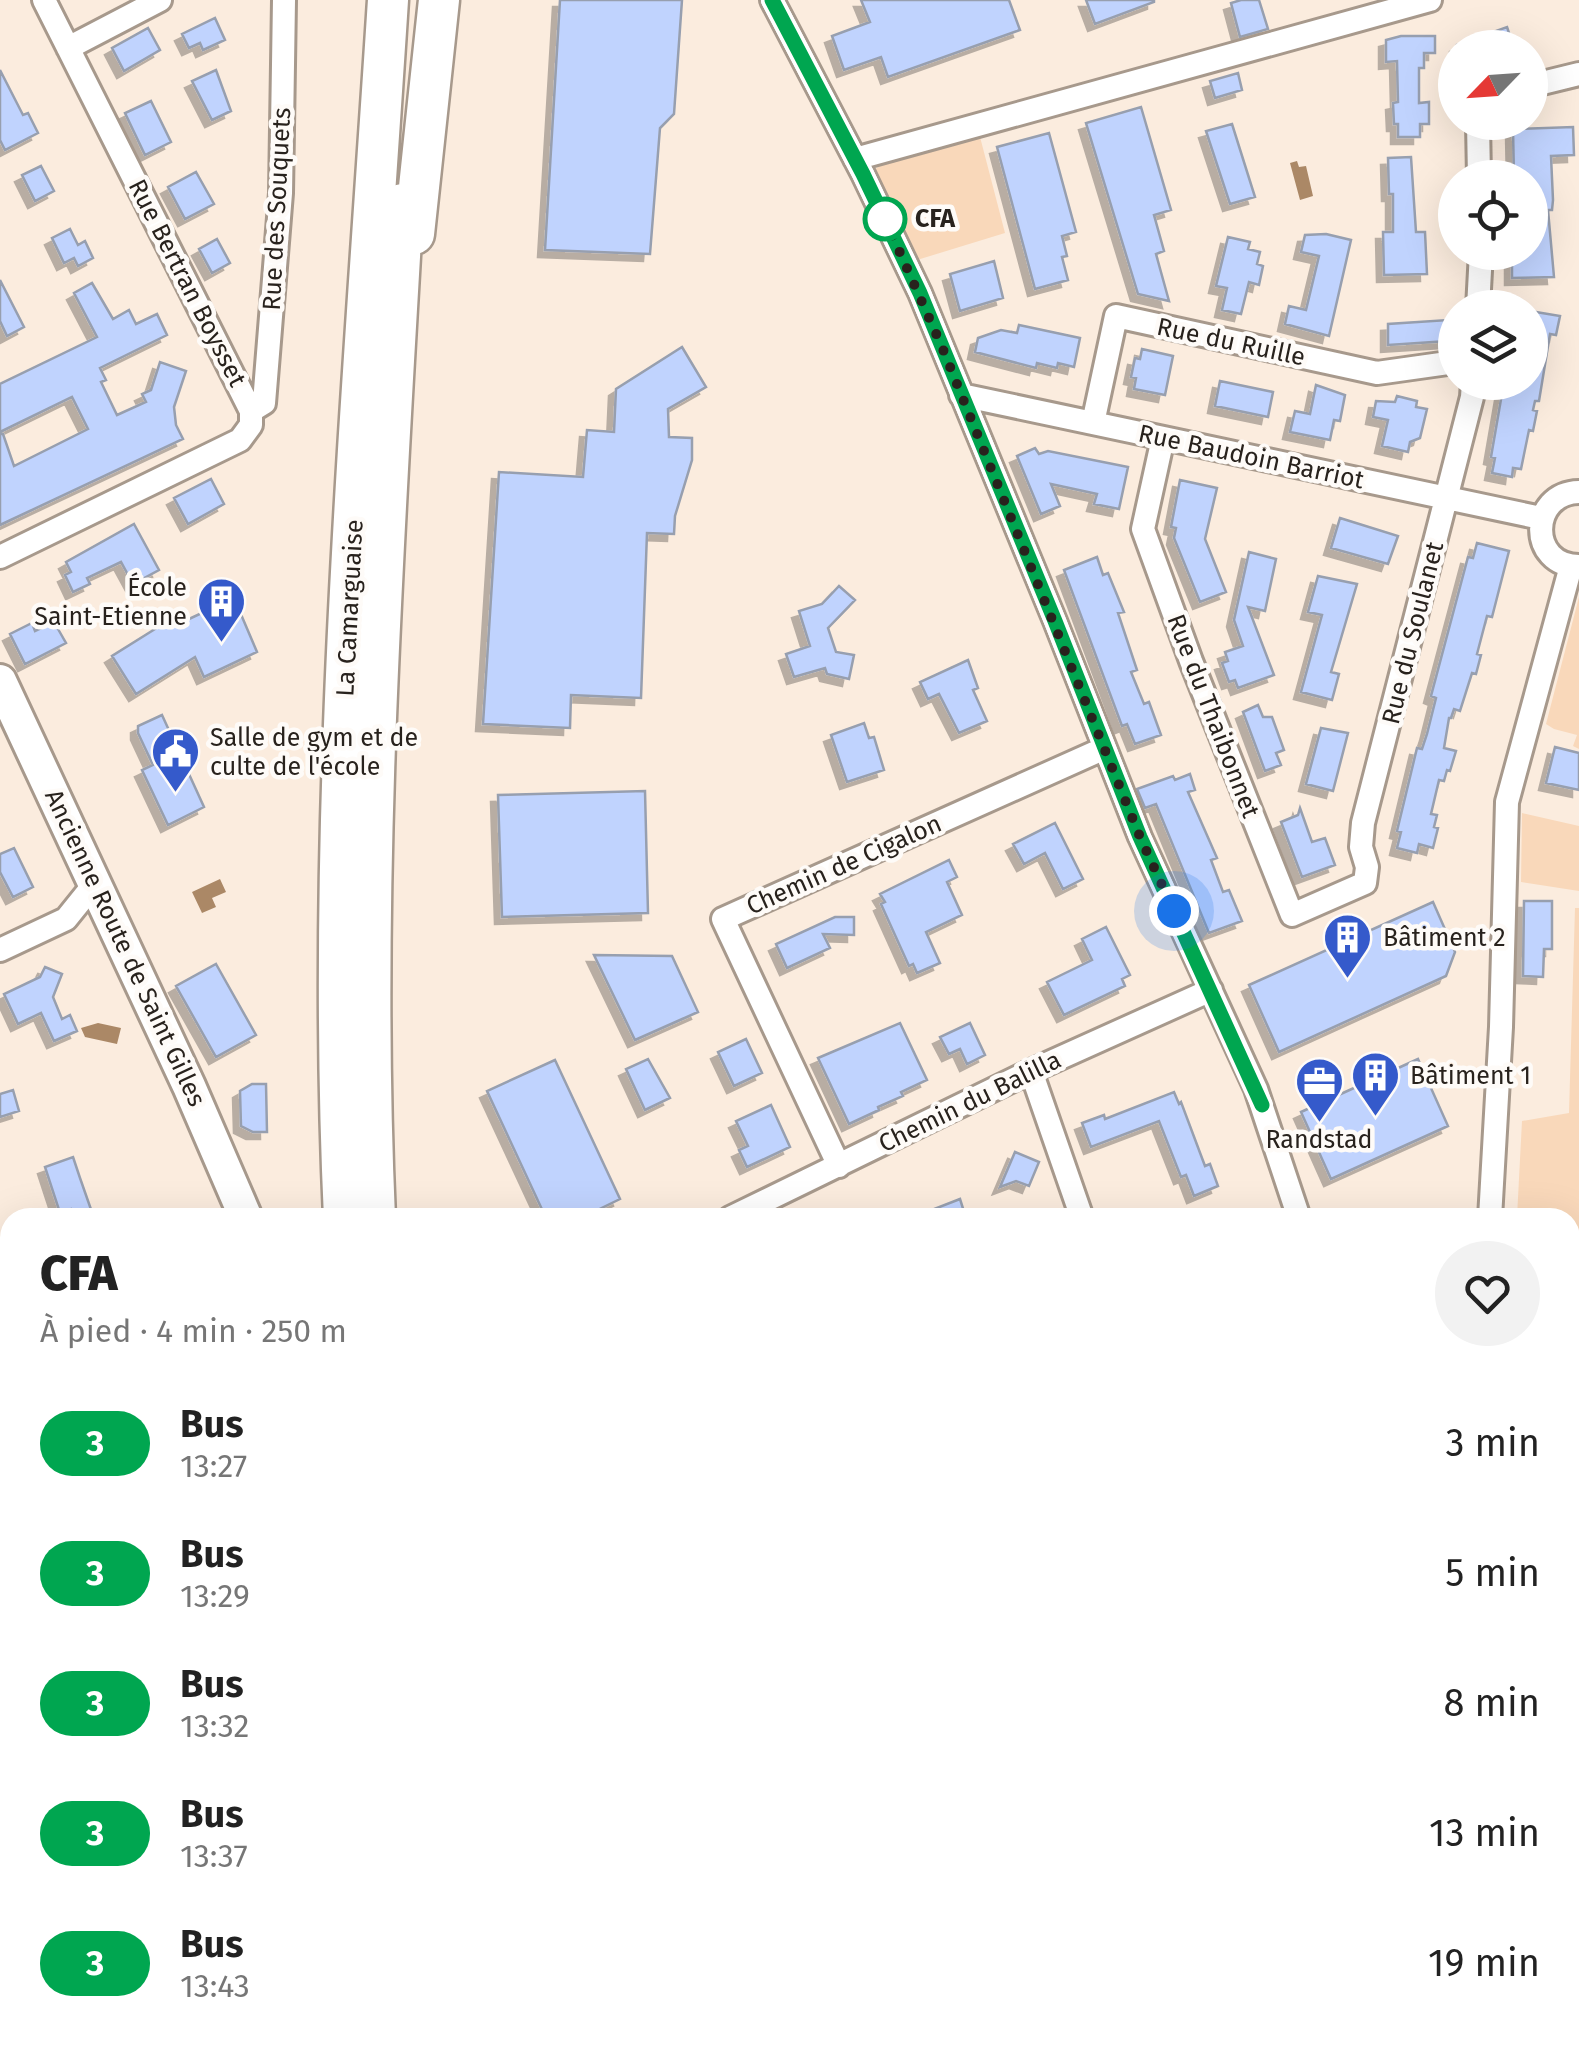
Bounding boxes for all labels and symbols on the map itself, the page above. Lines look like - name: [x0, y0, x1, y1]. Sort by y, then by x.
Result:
- north arrow: [1438, 30, 1548, 140]
- street label: Rue des Souquets: [257, 107, 297, 311]
- street label: Rue Bertran Boysset: [122, 174, 253, 393]
- marker: CFA: [864, 198, 906, 240]
- place label: CFA: [915, 204, 956, 234]
- street label: Rue du Ruille: [1154, 312, 1308, 372]
- street label: Rue Baudoin Barriot: [1135, 418, 1368, 496]
- street label: La Camarguaise: [330, 519, 370, 697]
- street label: Rue du Soulanet: [1376, 538, 1450, 727]
- place label: École Saint-Etienne: [34, 572, 187, 632]
- building icon: École Saint-Etienne: [196, 576, 248, 644]
- street label: Rue du Thaibonnet: [1160, 610, 1266, 823]
- place label: Salle de gym et de culte de l'école: [210, 723, 418, 782]
- public building icon: Salle de gym et de culte de l'école: [149, 726, 201, 794]
- street label: Ancienne Route de Saint Gilles: [38, 785, 212, 1111]
- street label: Chemin de Cigalon: [742, 809, 946, 921]
- your location: [1149, 886, 1199, 936]
- building icon: Bâtiment 2: [1322, 912, 1374, 980]
- place label: Bâtiment 2: [1383, 923, 1506, 953]
- street label: Chemin du Balilla: [874, 1045, 1066, 1159]
- building icon: Bâtiment 1: [1349, 1050, 1401, 1118]
- office icon: Randstad: [1293, 1056, 1345, 1124]
- place label: Bâtiment 1: [1410, 1061, 1531, 1091]
- place label: Randstad: [1265, 1125, 1373, 1155]

